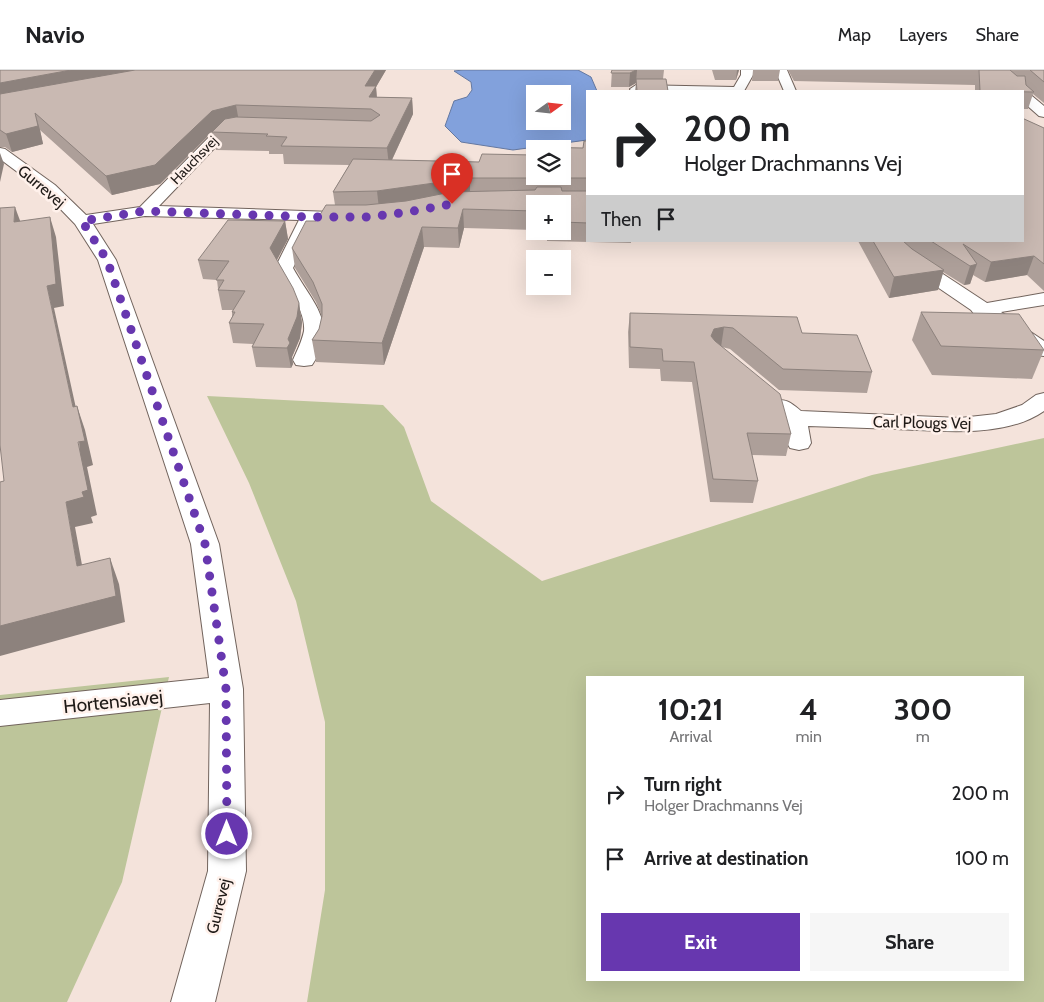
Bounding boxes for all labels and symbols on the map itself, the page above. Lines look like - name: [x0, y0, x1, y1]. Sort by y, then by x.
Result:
- north arrow: [526, 85, 571, 130]
- street label: Hauchsvej: [167, 132, 221, 188]
- pin: [431, 153, 473, 204]
- street label: Gurrevej: [14, 161, 69, 212]
- street label: Carl Plougs Vej: [873, 412, 971, 433]
- street label: Hortensiavej: [62, 685, 164, 718]
- position arrow: [200, 807, 252, 859]
- street label: Gurrevej: [202, 876, 235, 936]

